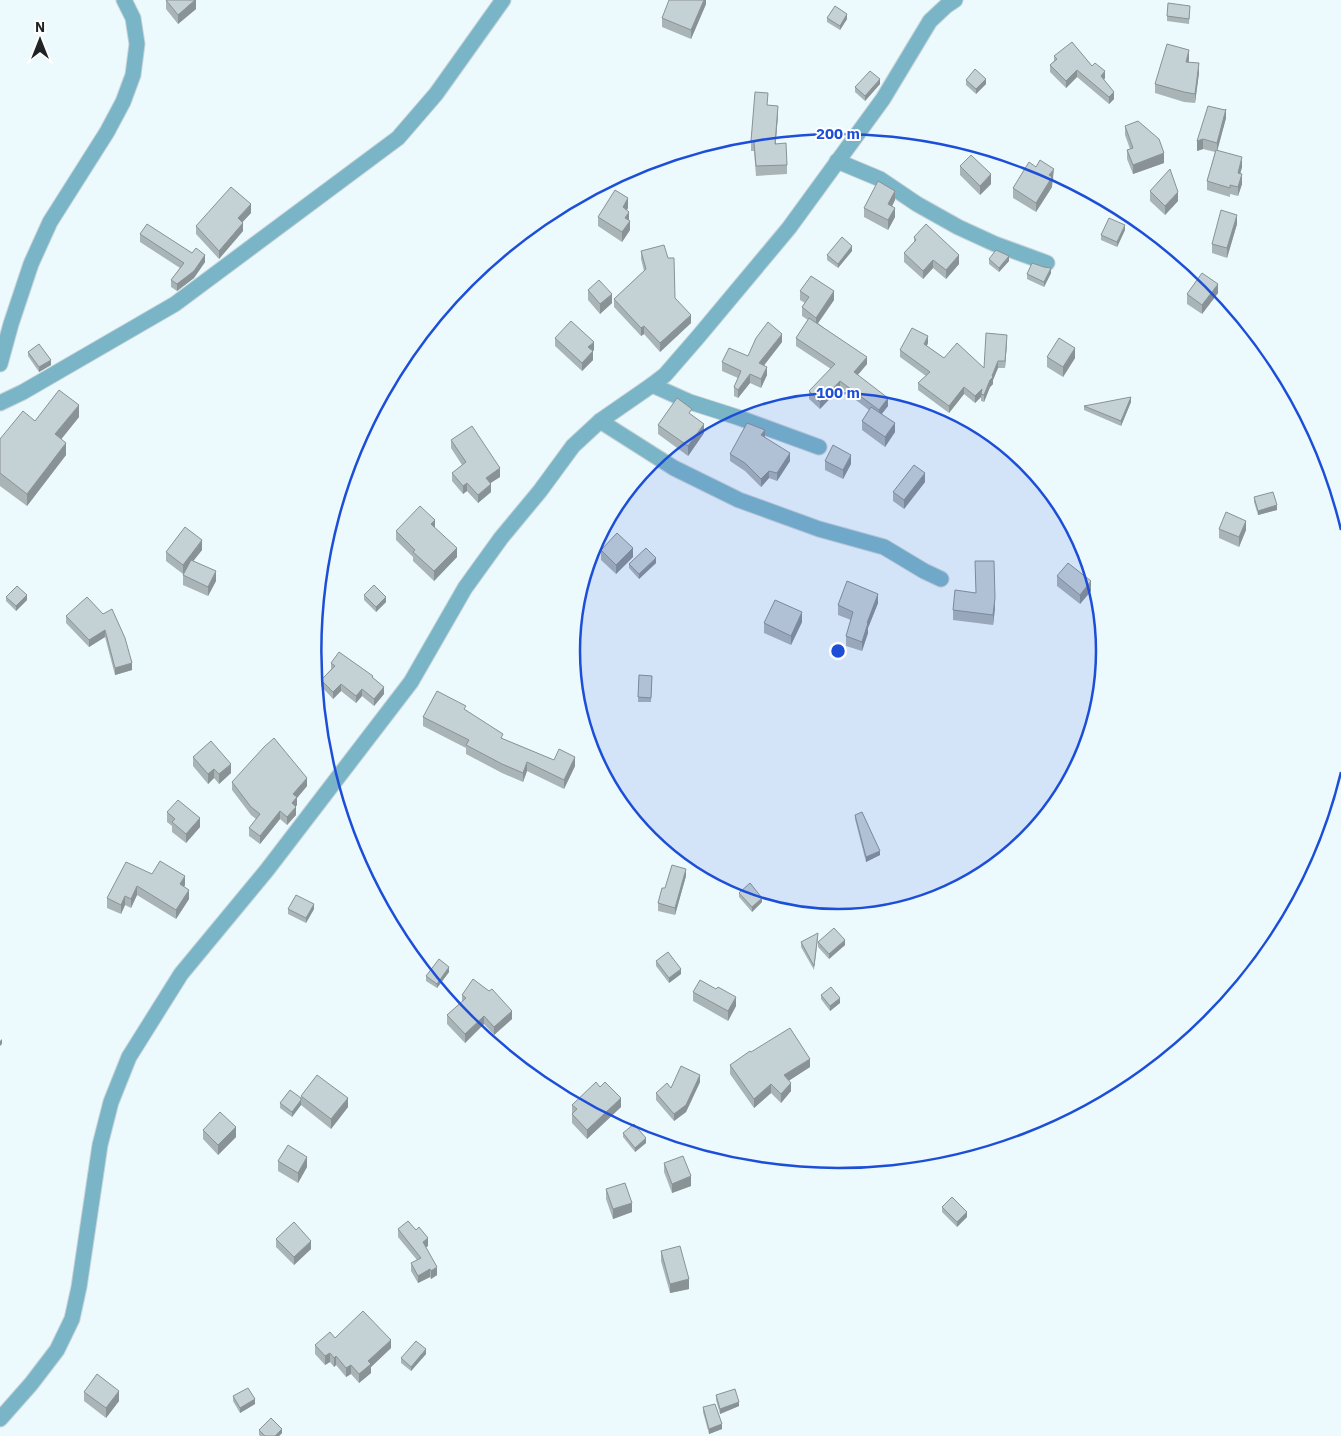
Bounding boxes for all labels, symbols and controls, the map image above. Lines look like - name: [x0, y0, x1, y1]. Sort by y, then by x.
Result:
- north arrow: [15, 15, 65, 65]
- text: N: [35, 18, 45, 36]
- text: 200 m: [816, 124, 860, 143]
- text: 100 m: [816, 383, 860, 402]
- centre of rings: [829, 642, 847, 660]

